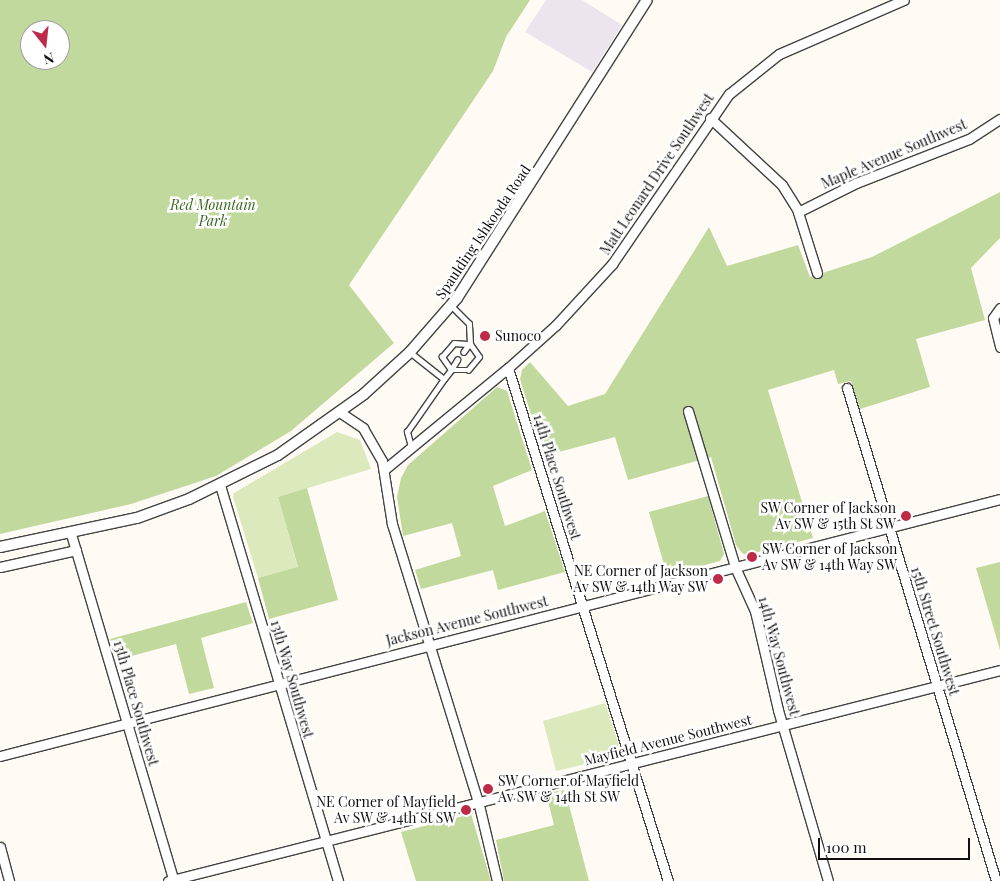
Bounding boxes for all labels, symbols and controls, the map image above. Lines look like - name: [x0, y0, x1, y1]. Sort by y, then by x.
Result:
- north arrow: [20, 20, 70, 70]
- text: N: [42, 48, 56, 69]
- street label: Matt Leonard Drive Southwest: [597, 90, 717, 258]
- street label: Maple Avenue Southwest: [819, 116, 969, 192]
- street label: Spaulding Ishkooda Road: [432, 162, 534, 302]
- park label: Red Mountain Park: [170, 197, 256, 230]
- place label: Sunoco: [495, 328, 541, 344]
- marker: Sunoco: [479, 330, 491, 342]
- street label: 14th Place Southwest: [530, 412, 584, 542]
- place label: SW Corner of Jackson Av SW & 15th St SW: [760, 500, 896, 532]
- marker: SW Corner of Jackson Av SW & 15th St SW: [900, 510, 912, 522]
- place label: SW Corner of Jackson Av SW & 14th Way SW: [762, 541, 898, 574]
- marker: SW Corner of Jackson Av SW & 14th Way SW: [746, 551, 758, 563]
- place label: NE Corner of Jackson Av SW & 14th Way SW: [572, 563, 708, 596]
- street label: 15th Street Southwest: [907, 564, 963, 698]
- marker: NE Corner of Jackson Av SW & 14th Way SW: [712, 573, 724, 585]
- street label: Jackson Avenue Southwest: [384, 593, 550, 649]
- street label: 14th Way Southwest: [755, 594, 803, 718]
- street label: 13th Way Southwest: [267, 618, 317, 740]
- street label: 13th Place Southwest: [110, 638, 162, 768]
- street label: Mayfield Avenue Southwest: [582, 711, 754, 769]
- place label: SW Corner of Mayfield Av SW & 14th St SW: [498, 773, 640, 806]
- marker: SW Corner of Mayfield Av SW & 14th St SW: [482, 783, 494, 795]
- place label: NE Corner of Mayfield Av SW & 14th St SW: [316, 794, 456, 826]
- marker: NE Corner of Mayfield Av SW & 14th St SW: [460, 804, 472, 816]
- scale bar: [820, 828, 972, 860]
- text: 100 m: [826, 837, 867, 857]

